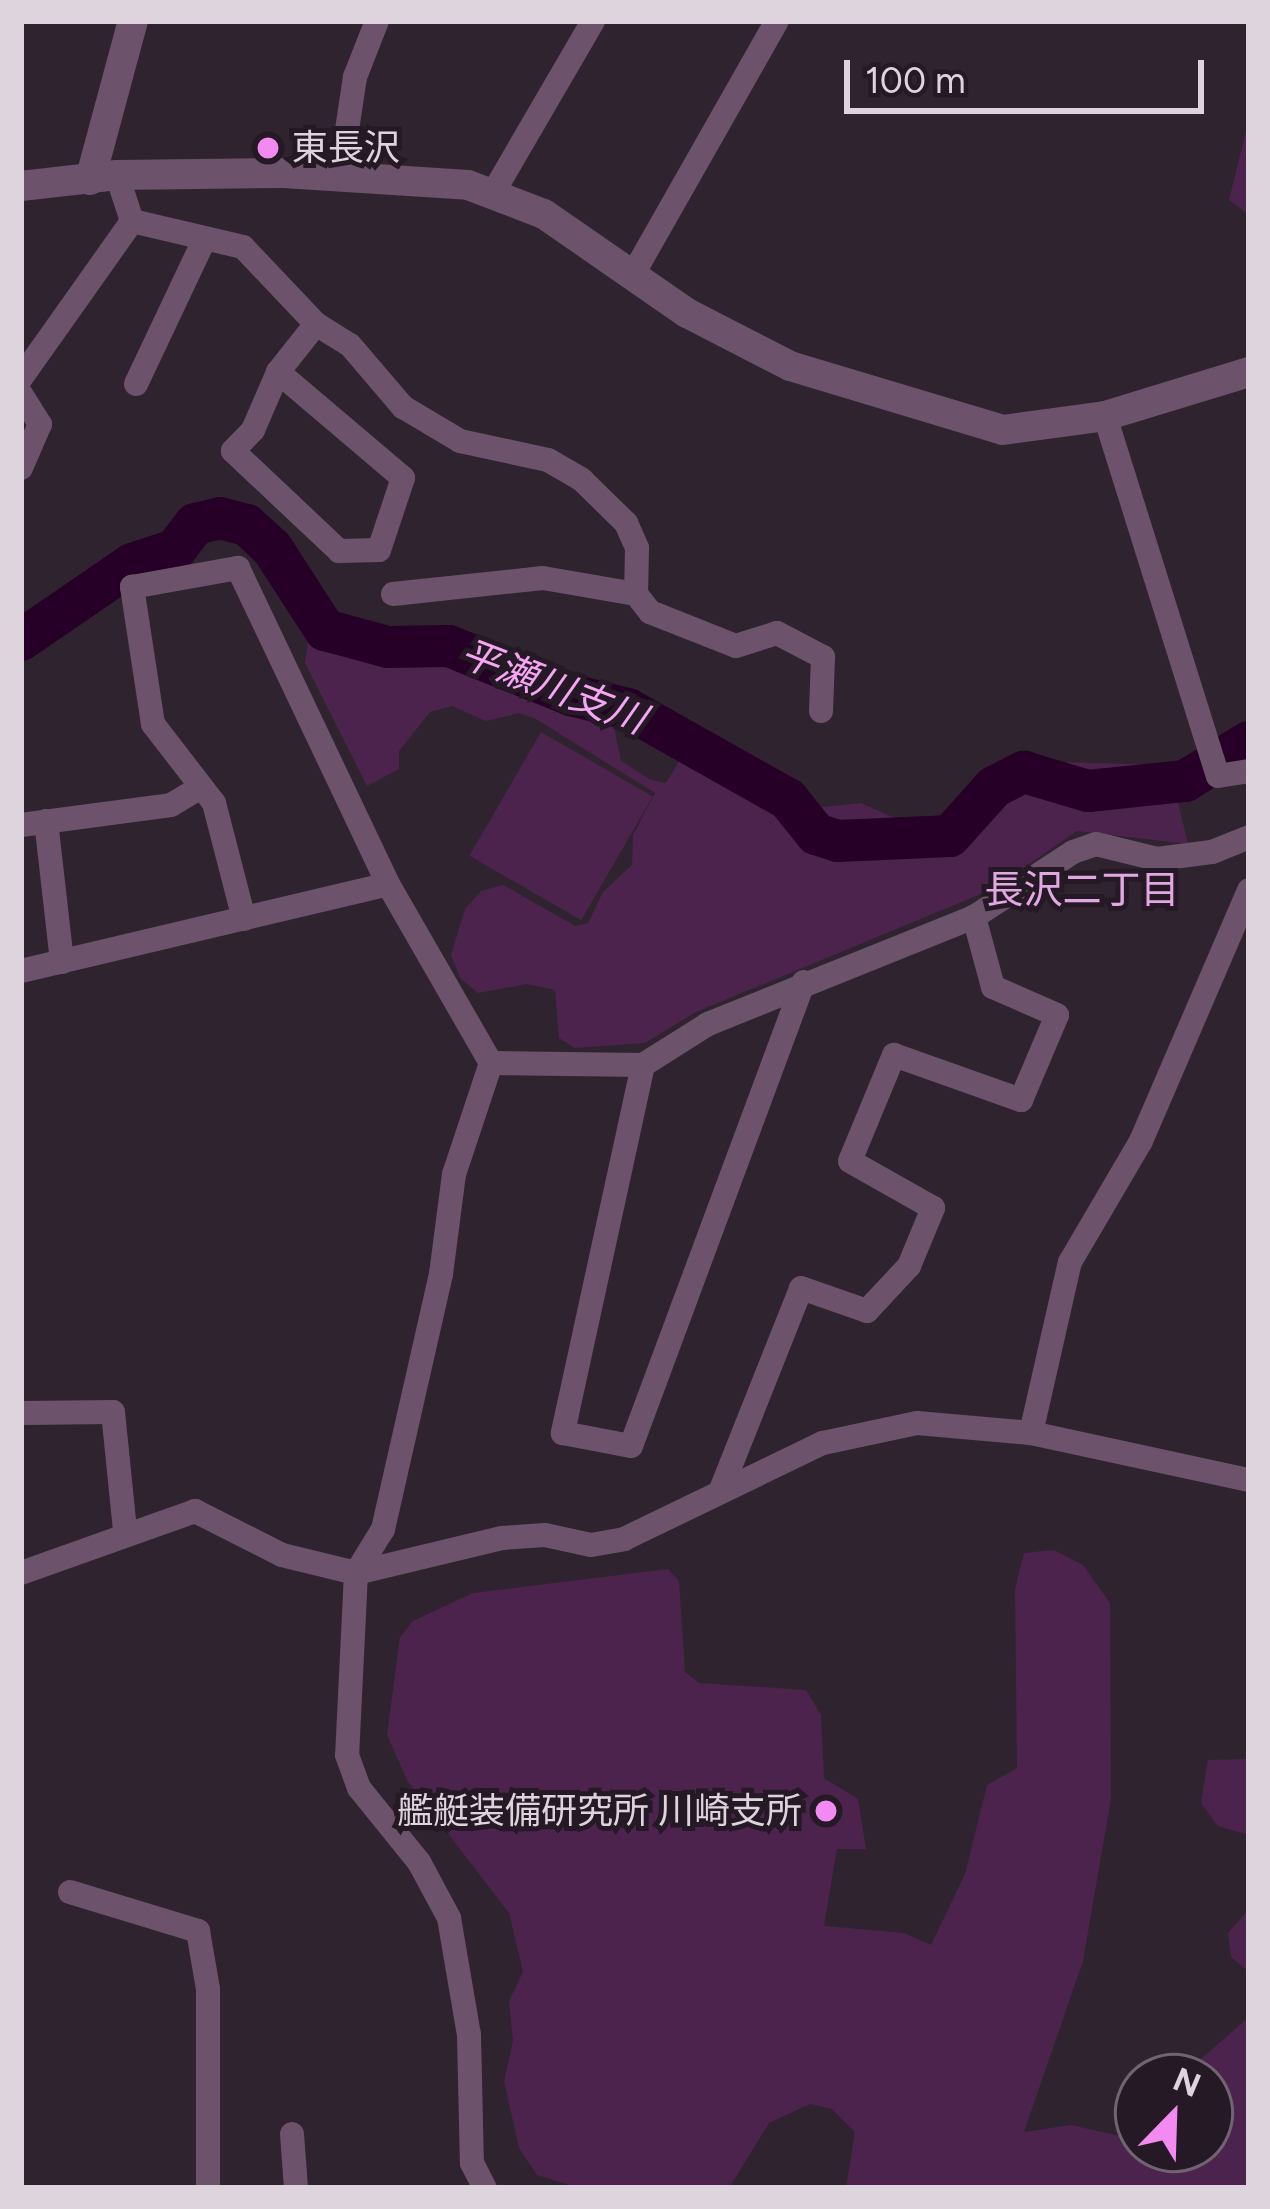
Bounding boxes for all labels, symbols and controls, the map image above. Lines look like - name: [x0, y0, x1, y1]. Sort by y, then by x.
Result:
- scale bar: [850, 36, 1210, 110]
- text: 100 m: [865, 59, 966, 102]
- place label: 東長沢: [292, 126, 400, 170]
- marker: 東長沢: [255, 135, 281, 161]
- water label: 平瀬川支川: [454, 630, 652, 744]
- district label: 長沢二丁目: [985, 867, 1179, 913]
- place label: 艦艇装備研究所 川崎支所: [397, 1789, 802, 1833]
- marker: 艦艇装備研究所 川崎支所: [813, 1798, 839, 1824]
- north arrow: [1114, 2053, 1234, 2173]
- text: N: [1168, 2059, 1206, 2105]

